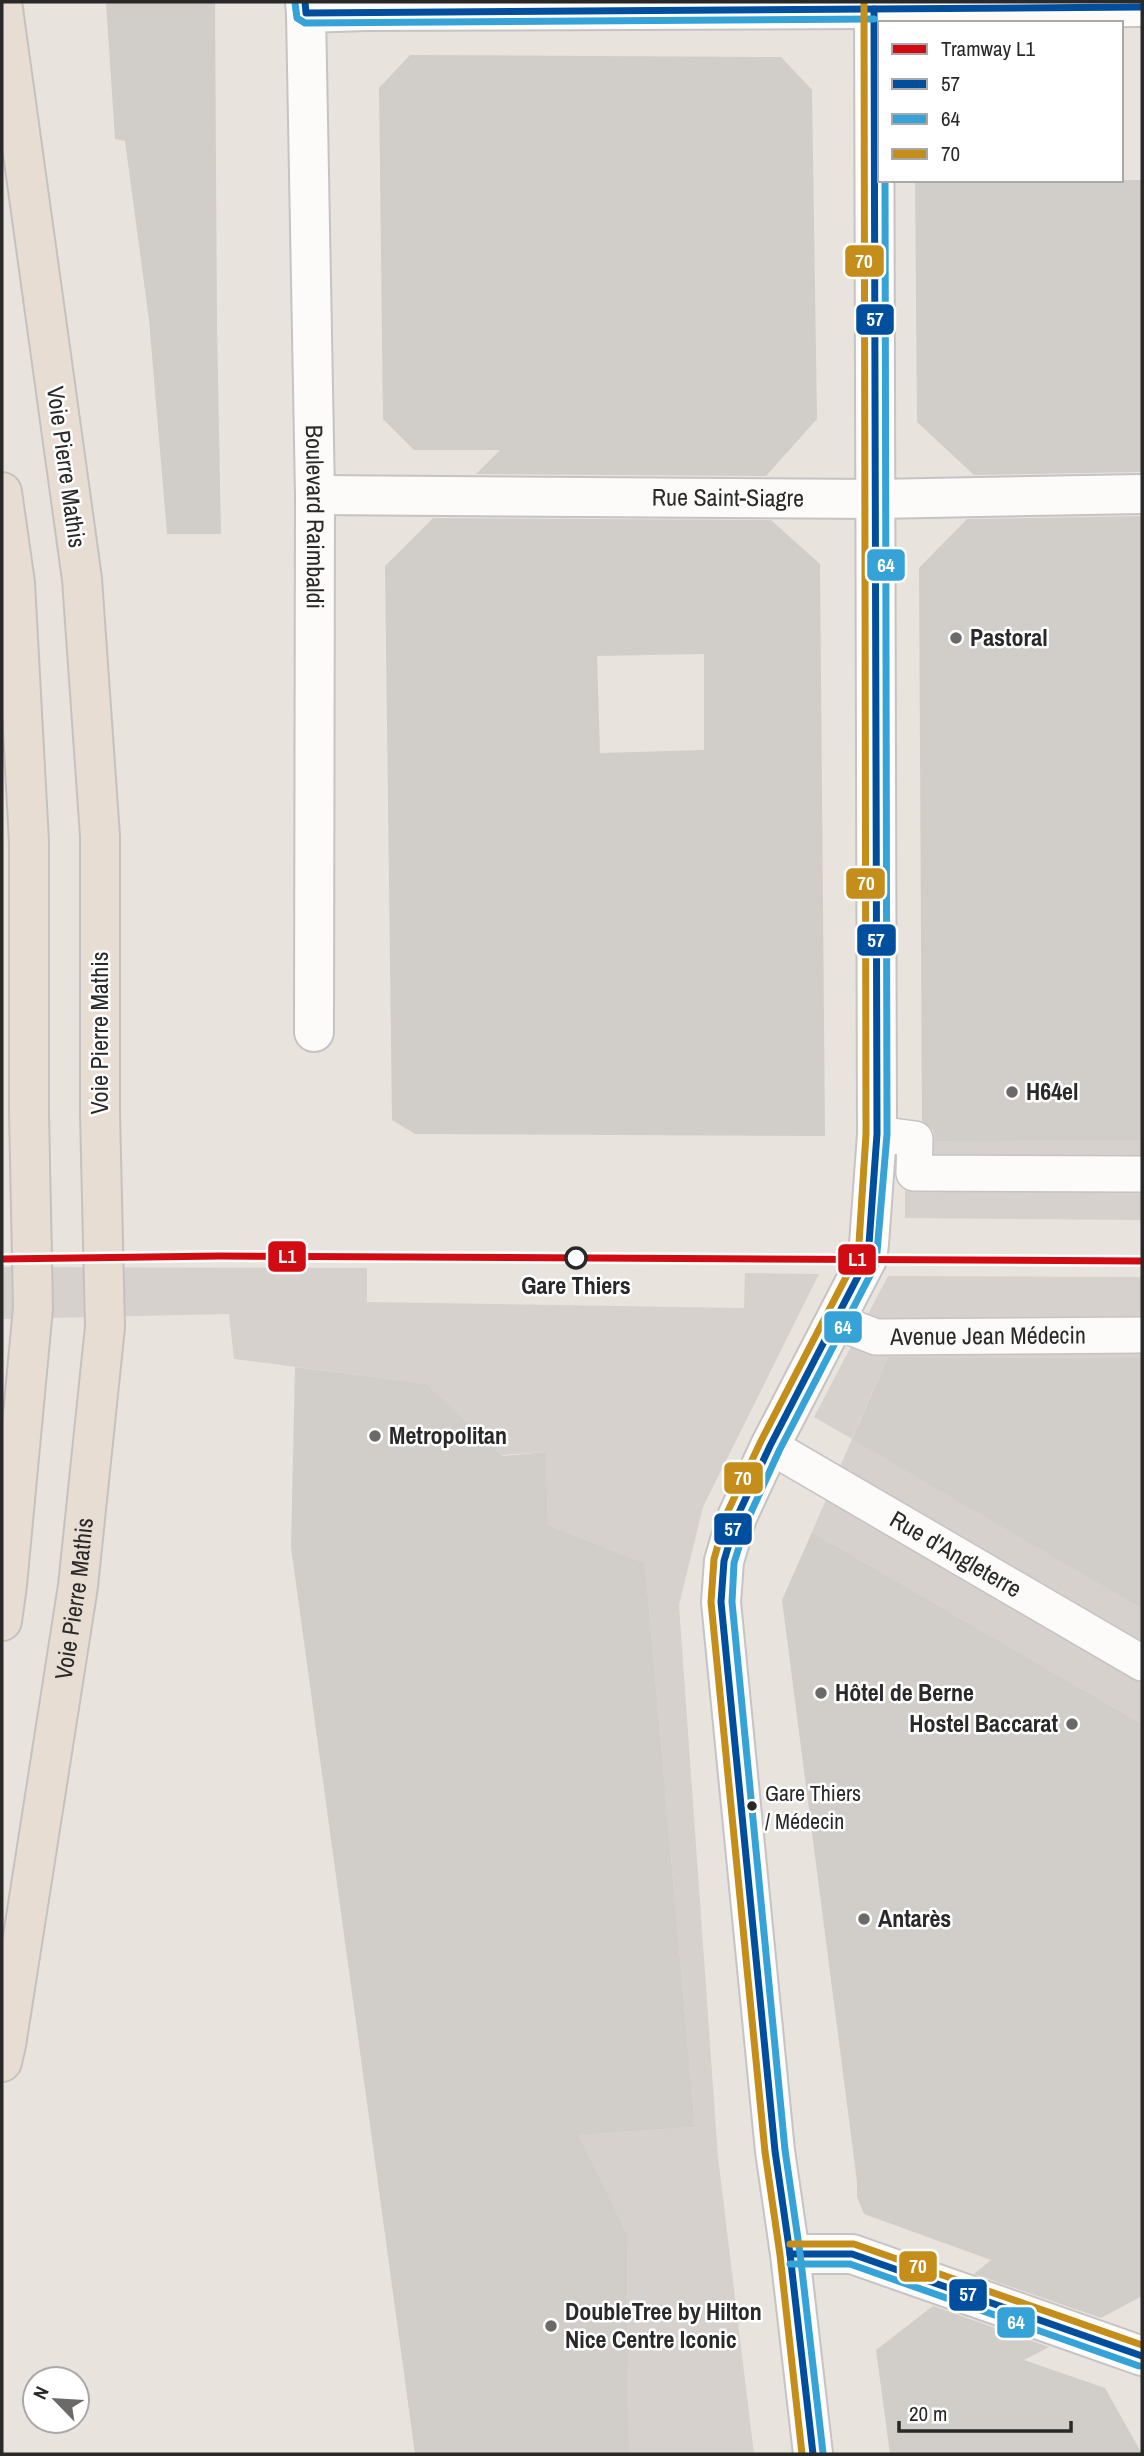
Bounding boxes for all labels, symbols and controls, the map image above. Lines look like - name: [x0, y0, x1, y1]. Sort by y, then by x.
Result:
- legend: [878, 21, 1123, 182]
- text: Tramway L1: [941, 34, 1036, 63]
- text: 57: [941, 69, 960, 98]
- text: 64: [941, 104, 961, 133]
- text: 70: [941, 139, 960, 168]
- line badge: 70: [844, 244, 885, 278]
- text: 70: [855, 248, 873, 274]
- line badge: 57: [855, 303, 895, 336]
- text: 57: [866, 306, 884, 332]
- street label: Voie Pierre Mathis: [40, 384, 94, 550]
- street label: Boulevard Raimbaldi: [299, 425, 332, 609]
- street label: Rue Saint-Siagre: [652, 480, 804, 513]
- line badge: 64: [866, 548, 906, 582]
- text: 64: [877, 552, 895, 578]
- place label: Pastoral: [970, 621, 1048, 653]
- marker: Pastoral: [948, 630, 964, 646]
- line badge: 70: [845, 867, 886, 900]
- text: 70: [857, 870, 875, 896]
- line badge: 57: [856, 923, 897, 957]
- text: 57: [867, 927, 885, 953]
- street label: Voie Pierre Mathis: [83, 951, 115, 1115]
- place label: H64el: [1026, 1075, 1079, 1107]
- marker: H64el: [1004, 1084, 1020, 1100]
- line badge: L1: [267, 1240, 307, 1273]
- text: L1: [278, 1243, 296, 1269]
- line badge: L1: [837, 1243, 877, 1276]
- text: L1: [848, 1246, 866, 1272]
- marker: Gare Thiers: [565, 1247, 587, 1269]
- place label: Gare Thiers: [521, 1269, 631, 1301]
- line badge: 64: [823, 1310, 863, 1344]
- text: 64: [834, 1314, 852, 1340]
- street label: Avenue Jean Médecin: [889, 1318, 1086, 1352]
- place label: Metropolitan: [389, 1419, 507, 1451]
- marker: Metropolitan: [367, 1428, 383, 1444]
- line badge: 70: [723, 1461, 764, 1495]
- text: 70: [734, 1465, 752, 1491]
- street label: Rue d'Angleterre: [885, 1503, 1028, 1604]
- line badge: 57: [713, 1512, 753, 1546]
- street label: Voie Pierre Mathis: [47, 1516, 100, 1682]
- text: 57: [724, 1516, 742, 1542]
- place label: Hôtel de Berne: [835, 1676, 974, 1708]
- marker: Hôtel de Berne: [813, 1685, 829, 1701]
- place label: Hostel Baccarat: [909, 1707, 1058, 1739]
- marker: Hostel Baccarat: [1064, 1716, 1080, 1732]
- place label: Gare Thiers / Médecin: [765, 1778, 861, 1836]
- marker: Gare Thiers / Médecin: [745, 1799, 759, 1813]
- place label: Antarès: [878, 1902, 951, 1934]
- marker: Antarès: [856, 1911, 872, 1927]
- line badge: 70: [898, 2250, 938, 2283]
- text: 70: [909, 2253, 927, 2279]
- line badge: 57: [948, 2278, 988, 2312]
- text: 57: [959, 2281, 977, 2307]
- place label: DoubleTree by Hilton Nice Centre Iconic: [565, 2295, 762, 2355]
- line badge: 64: [996, 2306, 1036, 2339]
- text: 64: [1007, 2309, 1025, 2335]
- marker: DoubleTree by Hilton Nice Centre Iconic: [543, 2318, 559, 2334]
- north arrow: [21, 2365, 91, 2435]
- text: N: [26, 2382, 55, 2403]
- scale bar: [899, 2390, 1070, 2434]
- text: 20 m: [909, 2399, 947, 2428]

